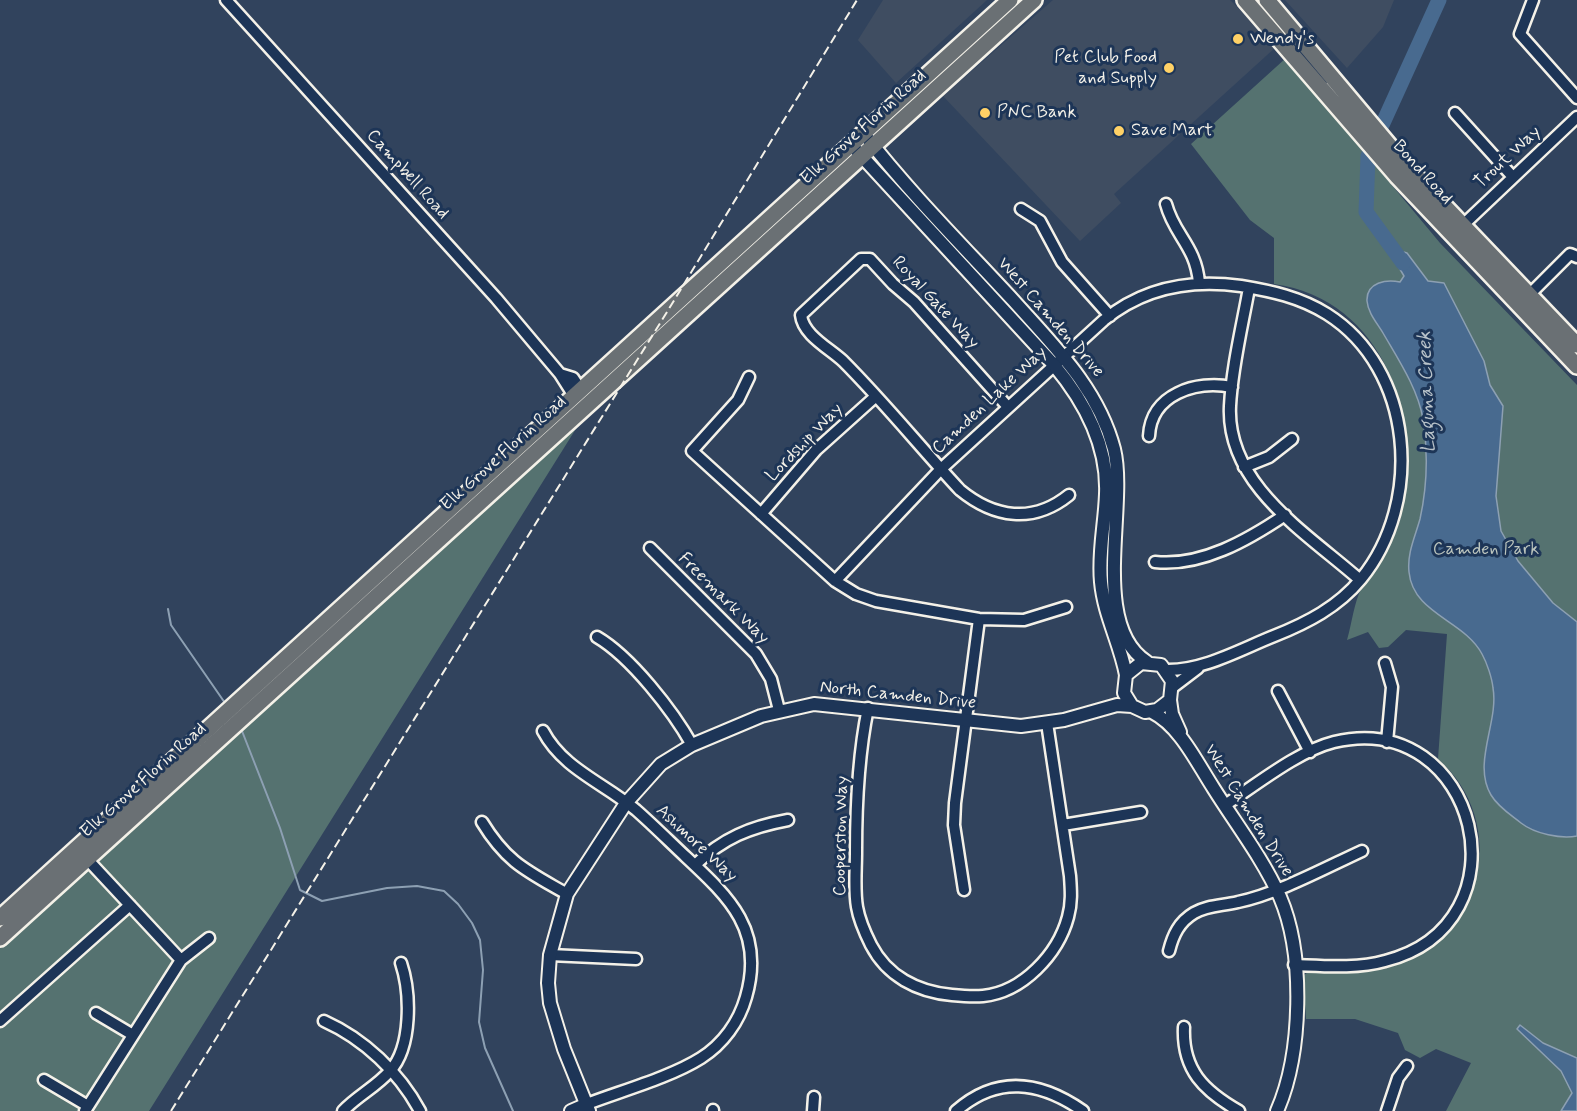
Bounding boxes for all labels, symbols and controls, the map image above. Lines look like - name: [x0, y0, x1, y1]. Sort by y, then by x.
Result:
- place label: Wendy's: [1250, 28, 1314, 50]
- marker: Wendy's: [1231, 32, 1245, 46]
- place label: Pet Club Food and Supply: [1054, 47, 1157, 90]
- marker: Pet Club Food and Supply: [1162, 61, 1176, 75]
- street label: Elk Grove Florin Road: [797, 66, 931, 190]
- place label: PNC Bank: [997, 102, 1076, 124]
- marker: PNC Bank: [978, 106, 992, 120]
- place label: Save Mart: [1131, 120, 1213, 142]
- street label: Trout Way: [1470, 122, 1546, 194]
- marker: Save Mart: [1112, 124, 1126, 138]
- street label: Campbell Road: [361, 126, 453, 224]
- street label: Bond Road: [1387, 136, 1457, 210]
- street label: Royal Gate Way: [887, 252, 983, 354]
- street label: West Camden Drive: [992, 254, 1108, 382]
- water label: Laguna Creek: [1414, 331, 1442, 453]
- street label: Camden Lake Way: [928, 342, 1052, 460]
- street label: Elk Grove Florin Road: [437, 392, 571, 516]
- street label: Lordship Way: [762, 399, 848, 487]
- park label: Camden Park: [1433, 539, 1539, 561]
- street label: Freemark Way: [673, 549, 773, 649]
- street label: North Camden Drive: [819, 677, 977, 715]
- street label: Elk Grove Florin Road: [77, 719, 211, 843]
- street label: West Camden Drive: [1199, 741, 1297, 881]
- street label: Cooperston Way: [830, 776, 854, 896]
- street label: Ashmore Way: [651, 801, 741, 887]

